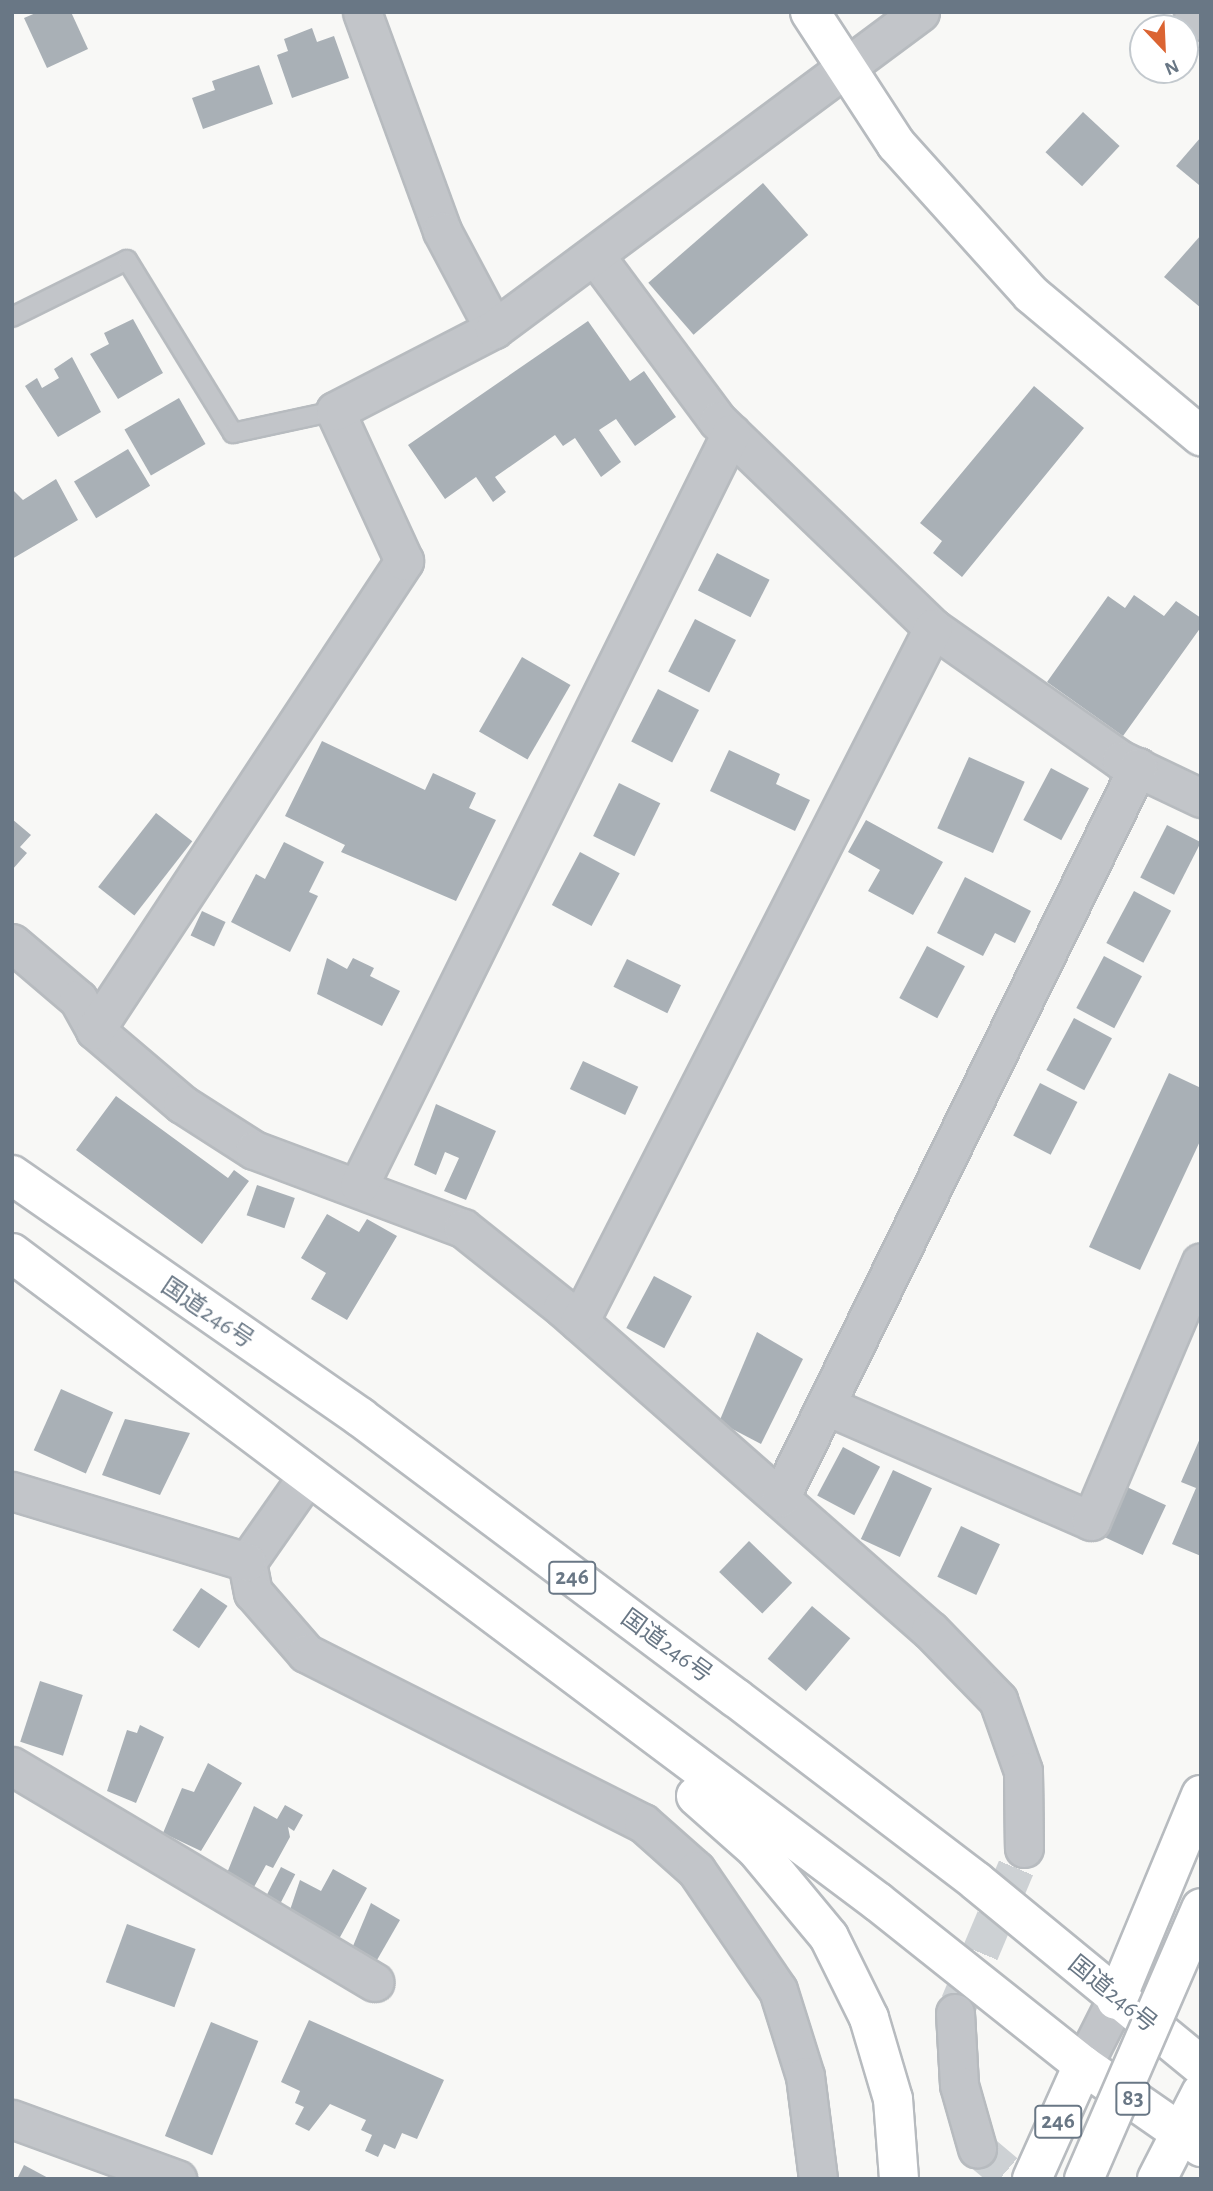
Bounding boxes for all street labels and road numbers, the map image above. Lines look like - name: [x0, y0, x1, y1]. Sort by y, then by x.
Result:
- street label: 国道246号: [155, 1272, 259, 1356]
- road number: 246: [548, 1558, 596, 1597]
- street label: 国道246号: [615, 1604, 717, 1690]
- street label: 国道246号: [1062, 1951, 1162, 2039]
- road number: 83: [1114, 2080, 1152, 2118]
- road number: 246: [1034, 2102, 1082, 2142]

